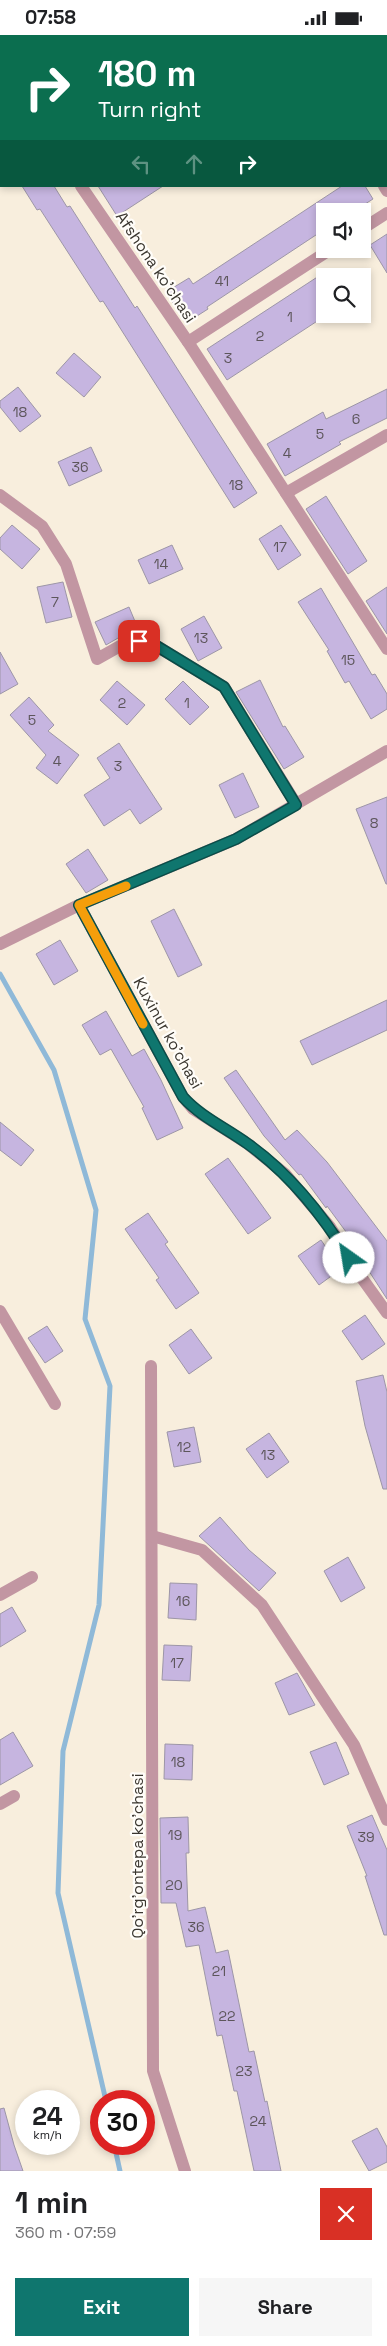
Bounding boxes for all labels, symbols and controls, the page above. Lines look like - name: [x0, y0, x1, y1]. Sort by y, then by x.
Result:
- text: 07:58: [25, 5, 76, 30]
- text: 180 m: [98, 52, 196, 96]
- icon: right: [15, 55, 80, 120]
- text: Turn right: [98, 95, 201, 123]
- icon: left: [127, 150, 155, 178]
- icon: ahead: [180, 150, 208, 178]
- icon: right: [233, 150, 261, 178]
- map controls: [316, 203, 371, 323]
- button: sound: [316, 203, 371, 258]
- street label: Afshona ko'chasi: [111, 207, 201, 327]
- button: search: [316, 268, 371, 323]
- house number: 41: [215, 272, 229, 290]
- house number: 1: [287, 308, 293, 326]
- house number: 2: [256, 327, 264, 345]
- house number: 3: [224, 349, 232, 367]
- house number: 18: [13, 403, 28, 421]
- house number: 6: [352, 410, 360, 428]
- house number: 5: [316, 425, 324, 443]
- house number: 4: [283, 444, 292, 462]
- house number: 36: [71, 458, 89, 476]
- house number: 18: [229, 476, 244, 494]
- house number: 17: [273, 538, 287, 556]
- house number: 14: [154, 555, 169, 573]
- house number: 7: [51, 593, 59, 611]
- pin: [118, 620, 160, 662]
- icon: arrive: [125, 627, 153, 655]
- house number: 13: [194, 629, 208, 647]
- house number: 15: [341, 651, 355, 669]
- house number: 2: [118, 694, 126, 712]
- house number: 1: [184, 694, 190, 712]
- house number: 5: [28, 711, 36, 729]
- house number: 4: [53, 752, 62, 770]
- house number: 3: [114, 757, 122, 775]
- house number: 8: [370, 814, 379, 832]
- street label: Kuxinur ko'chasi: [129, 974, 207, 1092]
- position arrow: [322, 1231, 374, 1283]
- house number: 12: [177, 1438, 191, 1456]
- house number: 13: [261, 1446, 275, 1464]
- house number: 16: [176, 1592, 190, 1610]
- house number: 17: [170, 1654, 184, 1672]
- house number: 18: [171, 1753, 186, 1771]
- street label: Qo'rg'ontepa ko'chasi: [127, 1773, 148, 1939]
- house number: 19: [168, 1826, 182, 1844]
- house number: 39: [357, 1828, 375, 1846]
- house number: 20: [165, 1876, 183, 1894]
- house number: 36: [187, 1918, 205, 1936]
- house number: 21: [212, 1962, 226, 1980]
- house number: 22: [219, 2007, 235, 2025]
- house number: 23: [236, 2062, 252, 2080]
- speed limit sign: 30: [90, 2090, 155, 2155]
- text: 24: [32, 2100, 63, 2132]
- house number: 24: [250, 2112, 267, 2130]
- text: km/h: [33, 2127, 62, 2143]
- text: 1 min: [15, 2183, 88, 2222]
- button: close: [320, 2188, 372, 2240]
- text: 360 m · 07:59: [15, 2222, 116, 2243]
- button: Exit: [15, 2278, 189, 2336]
- button: Share: [199, 2278, 372, 2336]

